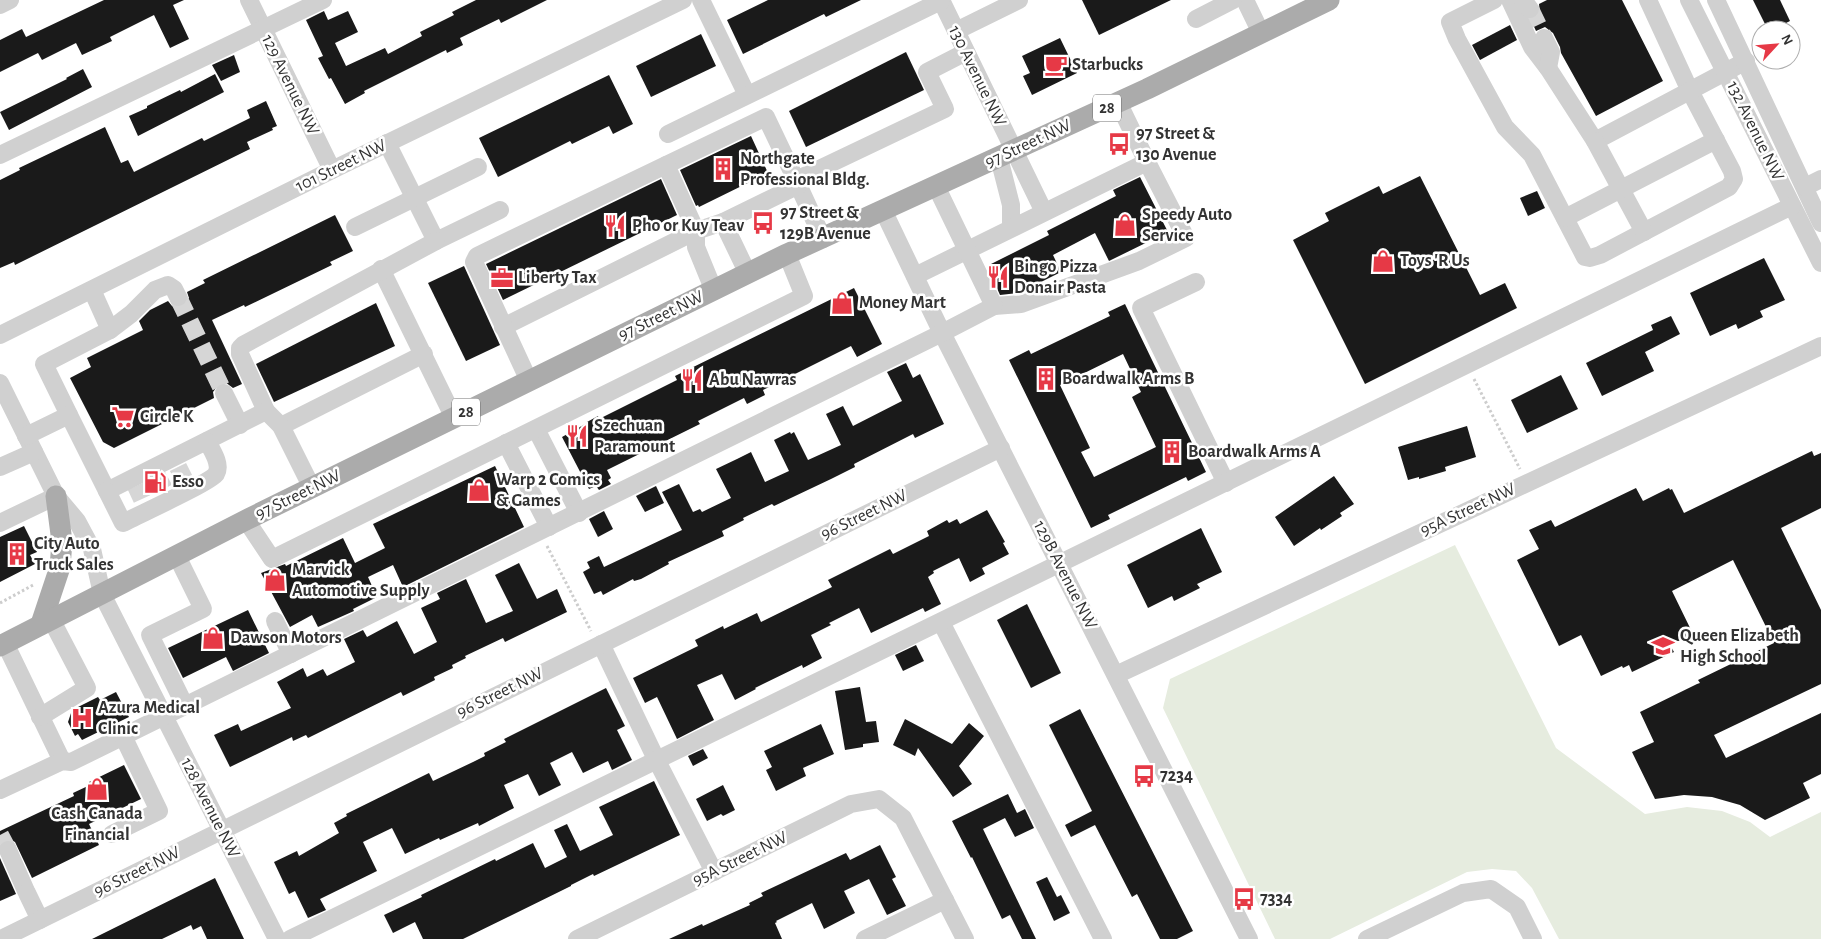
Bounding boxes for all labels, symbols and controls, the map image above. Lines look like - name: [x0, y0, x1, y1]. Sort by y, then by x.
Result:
- north arrow: [1751, 20, 1801, 70]
- street label: 130 Avenue NW: [945, 23, 1009, 129]
- street label: 129 Avenue NW: [258, 32, 322, 138]
- text: N: [1778, 32, 1795, 47]
- cafe icon: Starbucks: [1043, 52, 1069, 78]
- place label: Starbucks: [1072, 56, 1143, 74]
- street label: 132 Avenue NW: [1723, 78, 1787, 184]
- road number: 28: [1093, 95, 1121, 122]
- street label: 97 Street NW: [982, 116, 1074, 172]
- place label: 97 Street & 130 Avenue: [1136, 125, 1216, 164]
- bus stop icon: 97 Street & 130 Avenue: [1106, 131, 1132, 157]
- street label: 101 Street NW: [293, 136, 389, 196]
- place label: Northgate Professional Bldg.: [740, 150, 870, 189]
- building icon: Northgate Professional Bldg.: [710, 156, 736, 182]
- place label: 97 Street & 129B Avenue: [780, 204, 871, 243]
- place label: Speedy Auto Service: [1142, 206, 1232, 245]
- bus stop icon: 97 Street & 129B Avenue: [750, 210, 776, 236]
- shop icon: Speedy Auto Service: [1112, 212, 1138, 238]
- restaurant icon: Pho or Kuy Teav: [602, 213, 628, 239]
- place label: Pho or Kuy Teav: [632, 217, 744, 235]
- shop icon: Toys 'R Us: [1370, 248, 1396, 274]
- place label: Toys 'R Us: [1400, 252, 1470, 270]
- place label: Bingo Pizza Donair Pasta: [1014, 258, 1107, 297]
- restaurant icon: Bingo Pizza Donair Pasta: [985, 264, 1011, 290]
- office icon: Liberty Tax: [489, 265, 515, 291]
- place label: Liberty Tax: [518, 269, 597, 287]
- street label: 97 Street NW: [616, 288, 706, 344]
- shop icon: Money Mart: [829, 290, 855, 316]
- place label: Money Mart: [859, 294, 946, 312]
- building icon: Boardwalk Arms B: [1033, 366, 1059, 392]
- restaurant icon: Abu Nawras: [679, 367, 705, 393]
- place label: Boardwalk Arms B: [1062, 370, 1194, 388]
- place label: Abu Nawras: [709, 371, 797, 389]
- road number: 28: [452, 398, 480, 426]
- supermarket icon: Circle K: [110, 404, 136, 430]
- place label: Circle K: [140, 408, 194, 426]
- place label: Szechuan Paramount: [594, 417, 675, 456]
- restaurant icon: Szechuan Paramount: [564, 423, 590, 449]
- building icon: Boardwalk Arms A: [1159, 439, 1185, 465]
- place label: Boardwalk Arms A: [1188, 443, 1321, 461]
- street label: 97 Street NW: [253, 467, 343, 523]
- fuel station icon: Esso: [142, 469, 168, 495]
- place label: Warp 2 Comics & Games: [496, 471, 600, 510]
- place label: Esso: [172, 473, 204, 491]
- shop icon: Warp 2 Comics & Games: [466, 477, 492, 503]
- street label: 95A Street NW: [1418, 480, 1518, 540]
- street label: 96 Street NW: [818, 486, 910, 544]
- street label: 129B Avenue NW: [1030, 518, 1100, 632]
- place label: City Auto Truck Sales: [34, 535, 114, 574]
- building icon: City Auto Truck Sales: [4, 541, 30, 567]
- place label: Marvick Automotive Supply: [292, 561, 431, 600]
- shop icon: Marvick Automotive Supply: [262, 567, 288, 593]
- shop icon: Dawson Motors: [200, 625, 226, 651]
- place label: Queen Elizabeth High School: [1680, 627, 1799, 666]
- place label: Dawson Motors: [230, 629, 342, 647]
- school or university icon: Queen Elizabeth High School: [1650, 633, 1676, 659]
- street label: 96 Street NW: [454, 664, 546, 722]
- place label: Azura Medical Clinic: [98, 699, 200, 738]
- hospital icon: Azura Medical Clinic: [69, 705, 95, 731]
- street label: 128 Avenue NW: [177, 755, 243, 861]
- bus stop icon: 7234: [1131, 763, 1157, 789]
- place label: 7234: [1160, 767, 1193, 785]
- shop icon: Cash Canada Financial: [84, 776, 110, 802]
- place label: Cash Canada Financial: [51, 805, 143, 844]
- street label: 95A Street NW: [690, 828, 790, 890]
- street label: 96 Street NW: [91, 843, 183, 901]
- bus stop icon: 7334: [1231, 886, 1257, 912]
- place label: 7334: [1260, 890, 1292, 908]

